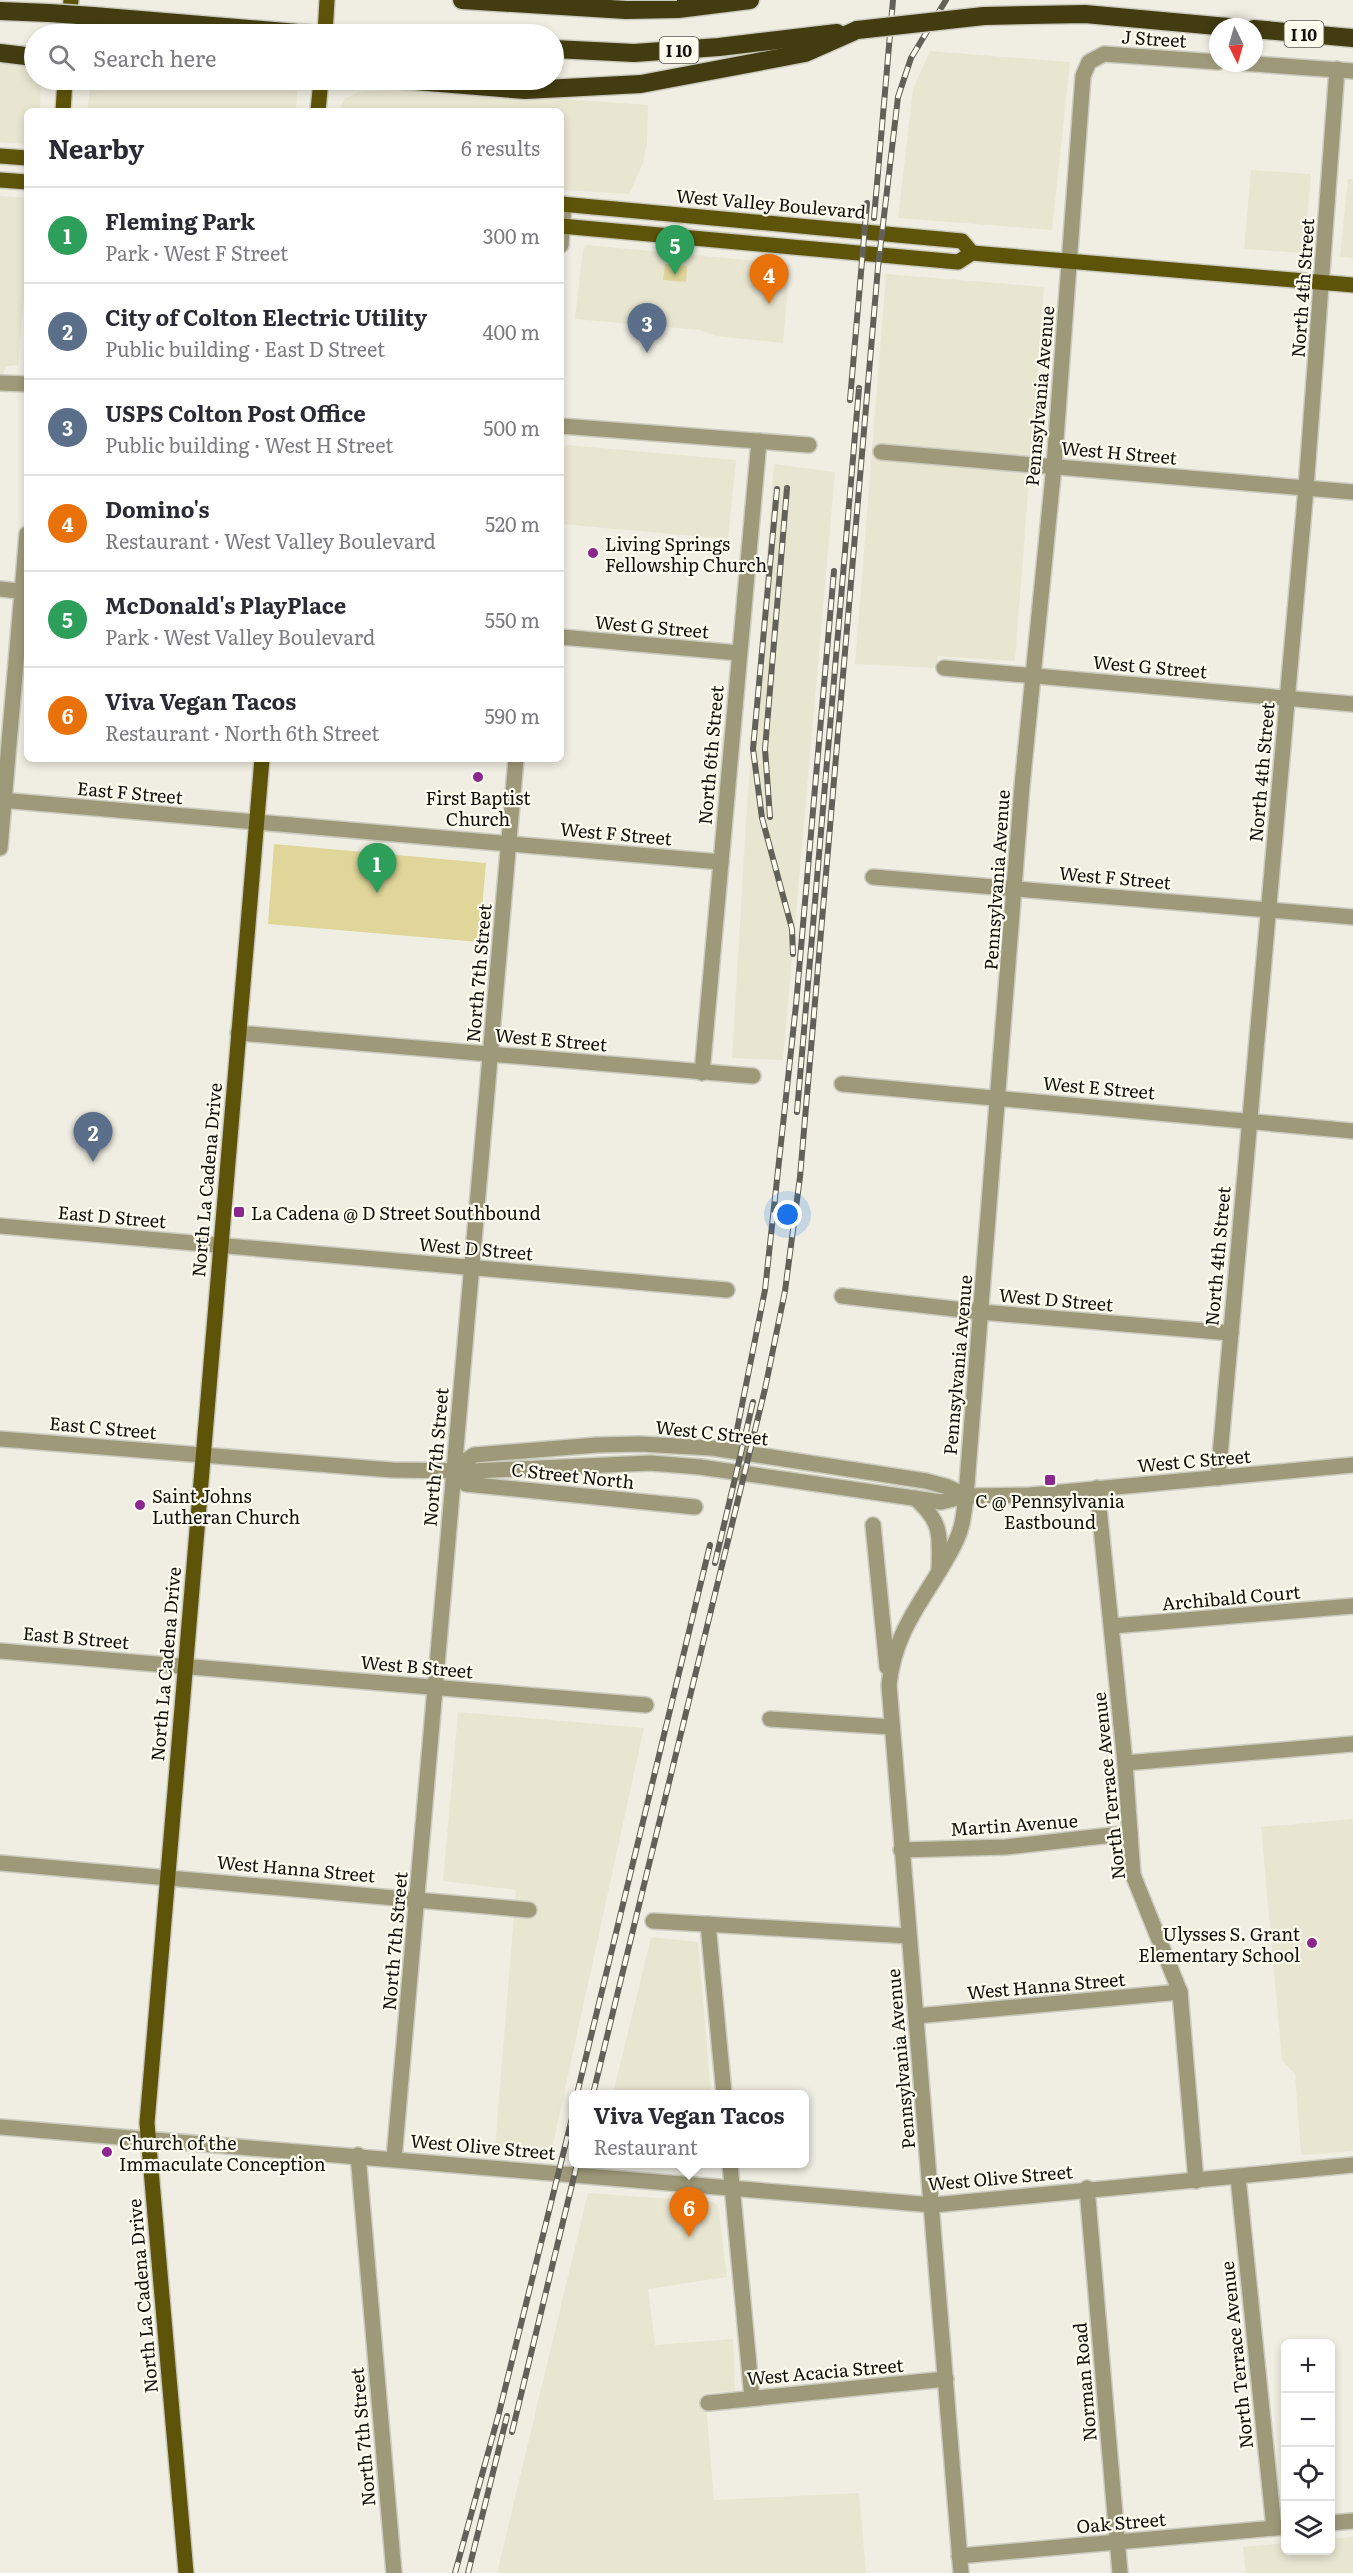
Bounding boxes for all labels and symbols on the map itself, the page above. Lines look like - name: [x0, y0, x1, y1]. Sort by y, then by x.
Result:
- north arrow: [1209, 18, 1263, 72]
- road number: I 10: [1284, 21, 1324, 47]
- street label: J Street: [1121, 22, 1188, 54]
- road number: I 10: [660, 37, 698, 63]
- street label: West Valley Boulevard: [675, 181, 867, 225]
- street label: North 4th Street: [1284, 217, 1320, 359]
- pin: 5: [656, 226, 694, 275]
- pin: 4: [750, 254, 788, 304]
- pin: 3: [628, 304, 666, 353]
- street label: Pennsylvania Avenue: [1018, 305, 1060, 487]
- street label: West H Street: [1060, 433, 1179, 471]
- place label: Living Springs Fellowship Church: [605, 530, 767, 578]
- marker: Living Springs Fellowship Church: [586, 546, 600, 560]
- street label: West G Street: [594, 608, 711, 645]
- street label: West G Street: [1092, 648, 1209, 685]
- street label: North 6th Street: [690, 683, 730, 826]
- street label: North 4th Street: [1241, 700, 1281, 843]
- marker: First Baptist Church: [471, 770, 485, 784]
- street label: East F Street: [76, 774, 185, 810]
- place label: First Baptist Church: [425, 784, 531, 832]
- street label: Pennsylvania Avenue: [976, 789, 1016, 971]
- street label: West F Street: [559, 815, 674, 851]
- pin: 1: [358, 844, 397, 893]
- street label: West F Street: [1058, 859, 1173, 895]
- street label: North 7th Street: [458, 902, 498, 1044]
- street label: West E Street: [494, 1021, 609, 1057]
- street label: West E Street: [1042, 1069, 1157, 1105]
- street label: North La Cadena Drive: [184, 1082, 228, 1278]
- pin: 2: [74, 1112, 112, 1162]
- street label: North 4th Street: [1197, 1184, 1237, 1327]
- street label: East D Street: [57, 1198, 168, 1234]
- place label: La Cadena @ D Street Southbound: [251, 1199, 541, 1226]
- your location: [773, 1200, 802, 1229]
- marker: La Cadena @ D Street Southbound: [232, 1205, 246, 1219]
- street label: West D Street: [418, 1230, 535, 1267]
- street label: Pennsylvania Avenue: [936, 1274, 978, 1456]
- street label: West D Street: [998, 1281, 1115, 1318]
- street label: North 7th Street: [415, 1386, 455, 1528]
- street label: East C Street: [48, 1409, 158, 1445]
- street label: West C Street: [654, 1413, 771, 1451]
- street label: West C Street: [1136, 1442, 1252, 1478]
- street label: C Street North: [510, 1455, 636, 1495]
- marker: C @ Pennsylvania Eastbound: [1043, 1473, 1057, 1487]
- place label: Saint Johns Lutheran Church: [152, 1482, 300, 1530]
- place label: C @ Pennsylvania Eastbound: [975, 1487, 1125, 1535]
- marker: Saint Johns Lutheran Church: [133, 1498, 147, 1512]
- street label: North La Cadena Drive: [143, 1566, 187, 1762]
- street label: Archibald Court: [1161, 1577, 1302, 1617]
- street label: East B Street: [22, 1619, 131, 1655]
- street label: West B Street: [360, 1648, 475, 1684]
- street label: North Terrace Avenue: [1085, 1691, 1131, 1881]
- street label: Martin Avenue: [949, 1806, 1079, 1842]
- street label: West Hanna Street: [216, 1848, 377, 1888]
- street label: North 7th Street: [374, 1870, 414, 2012]
- place label: Ulysses S. Grant Elementary School: [1138, 1920, 1301, 1968]
- marker: Ulysses S. Grant Elementary School: [1305, 1936, 1319, 1950]
- street label: West Hanna Street: [966, 1965, 1127, 2005]
- street label: Pennsylvania Avenue: [879, 1968, 921, 2150]
- street label: West Olive Street: [409, 2126, 557, 2166]
- place label: Church of the Immaculate Conception: [119, 2129, 326, 2177]
- marker: Church of the Immaculate Conception: [100, 2145, 114, 2159]
- street label: West Olive Street: [926, 2157, 1074, 2197]
- pin: 6: [670, 2188, 708, 2237]
- street label: North La Cadena Drive: [120, 2198, 164, 2394]
- street label: North Terrace Avenue: [1213, 2260, 1259, 2450]
- street label: Norman Road: [1065, 2321, 1103, 2443]
- street label: West Acacia Street: [745, 2351, 905, 2391]
- street label: North 7th Street: [342, 2366, 382, 2508]
- street label: Oak Street: [1075, 2505, 1167, 2539]

